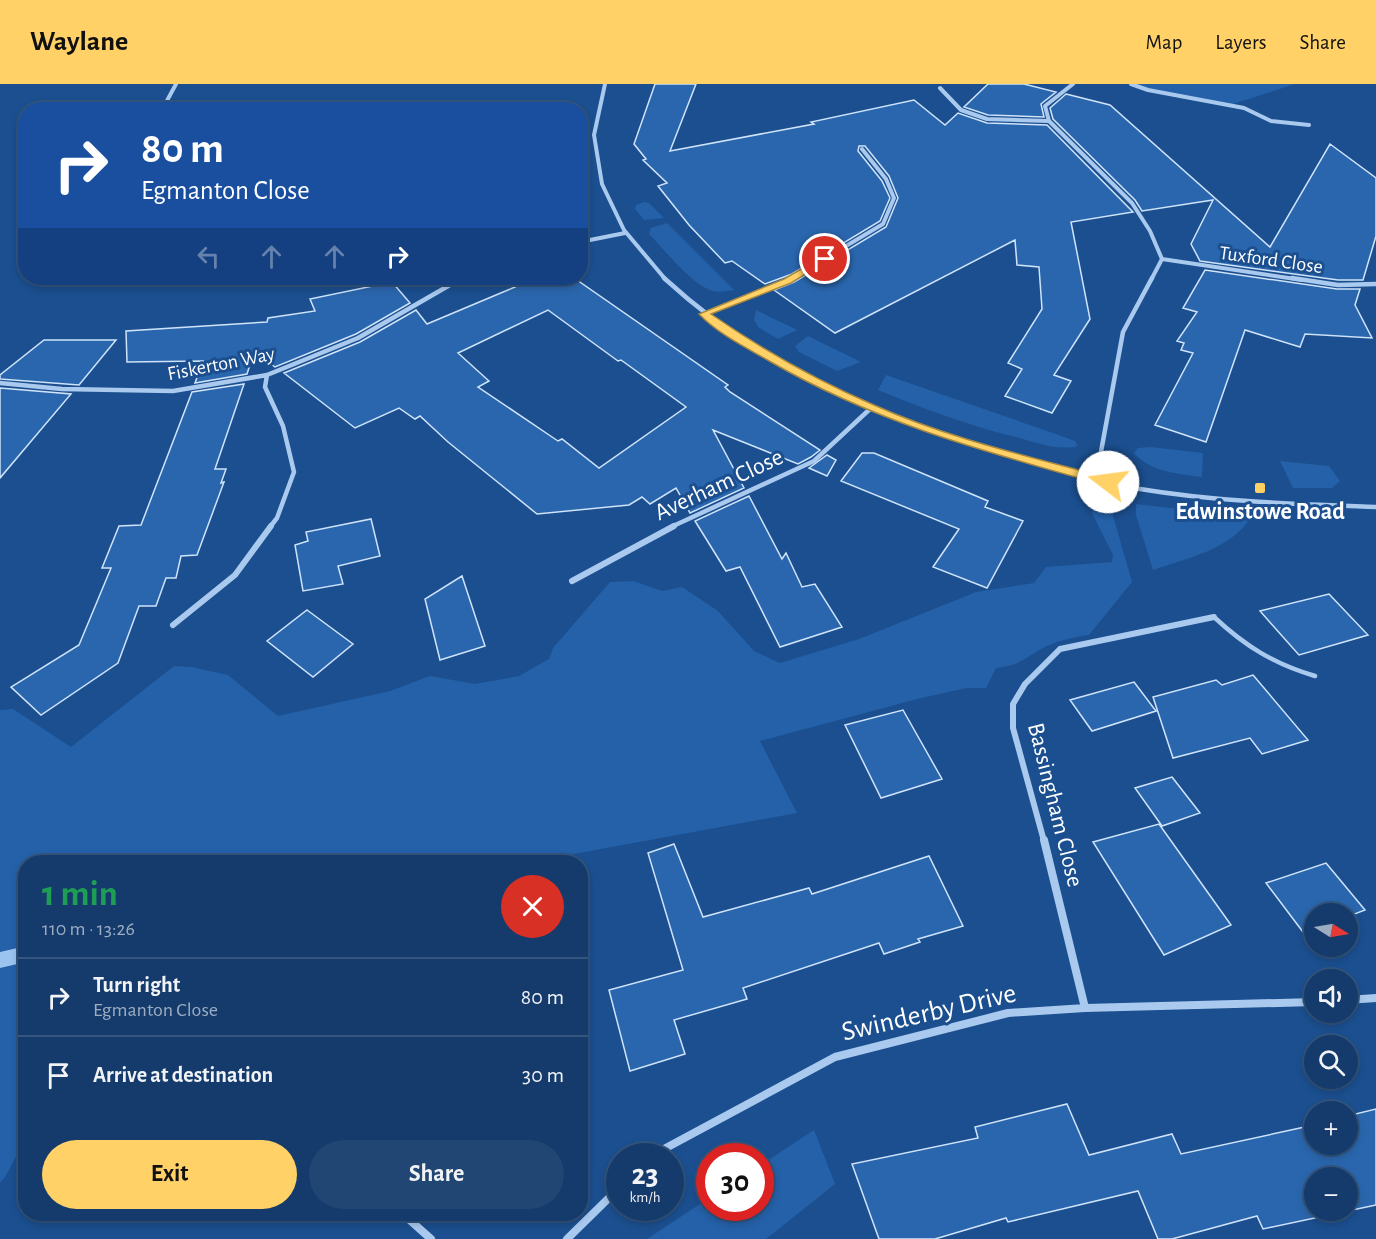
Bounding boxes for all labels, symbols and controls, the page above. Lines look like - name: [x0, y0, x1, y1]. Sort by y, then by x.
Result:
- text: Waylane: [30, 28, 128, 56]
- text: Map: [1146, 32, 1182, 53]
- text: Layers: [1215, 32, 1266, 53]
- text: Share: [1299, 32, 1346, 53]
- icon: right: [42, 126, 120, 204]
- text: 80 m: [141, 128, 224, 170]
- text: Egmanton Close: [141, 177, 310, 204]
- pin: [799, 233, 850, 284]
- icon: left: [192, 240, 225, 273]
- icon: ahead: [255, 240, 288, 273]
- icon: ahead: [318, 240, 351, 273]
- icon: right: [381, 240, 414, 273]
- icon: arrive: [808, 242, 841, 275]
- street label: Tuxford Close: [1218, 243, 1324, 277]
- street label: Fiskerton Way: [166, 344, 277, 384]
- street label: Averham Close: [651, 445, 787, 525]
- position arrow: [1076, 450, 1140, 514]
- marker: Edwinstowe Road: [1253, 481, 1267, 495]
- place label: Edwinstowe Road: [1175, 500, 1345, 524]
- street label: Bassingham Close: [1023, 720, 1087, 890]
- button: close: [501, 875, 564, 938]
- text: 1 min: [42, 876, 118, 912]
- north arrow: [1304, 903, 1358, 957]
- map controls: [1304, 903, 1358, 1221]
- text: 110 m · 13:26: [42, 919, 135, 939]
- button: sound: [1304, 969, 1358, 1023]
- text: Turn right: [93, 974, 180, 996]
- street label: Swinderby Drive: [839, 979, 1019, 1047]
- icon: right: [42, 981, 75, 1014]
- text: 80 m: [521, 986, 564, 1008]
- text: Egmanton Close: [93, 1000, 218, 1020]
- button: search: [1304, 1035, 1358, 1089]
- icon: arrive: [42, 1059, 75, 1092]
- text: Arrive at destination: [93, 1064, 273, 1086]
- text: 30 m: [522, 1064, 564, 1086]
- button: +: [1304, 1101, 1358, 1155]
- button: Exit: [42, 1140, 297, 1209]
- button: Share: [309, 1140, 564, 1209]
- speed limit sign: 30: [696, 1143, 774, 1221]
- text: 23: [631, 1160, 659, 1190]
- button: −: [1304, 1167, 1358, 1221]
- text: km/h: [630, 1190, 660, 1205]

